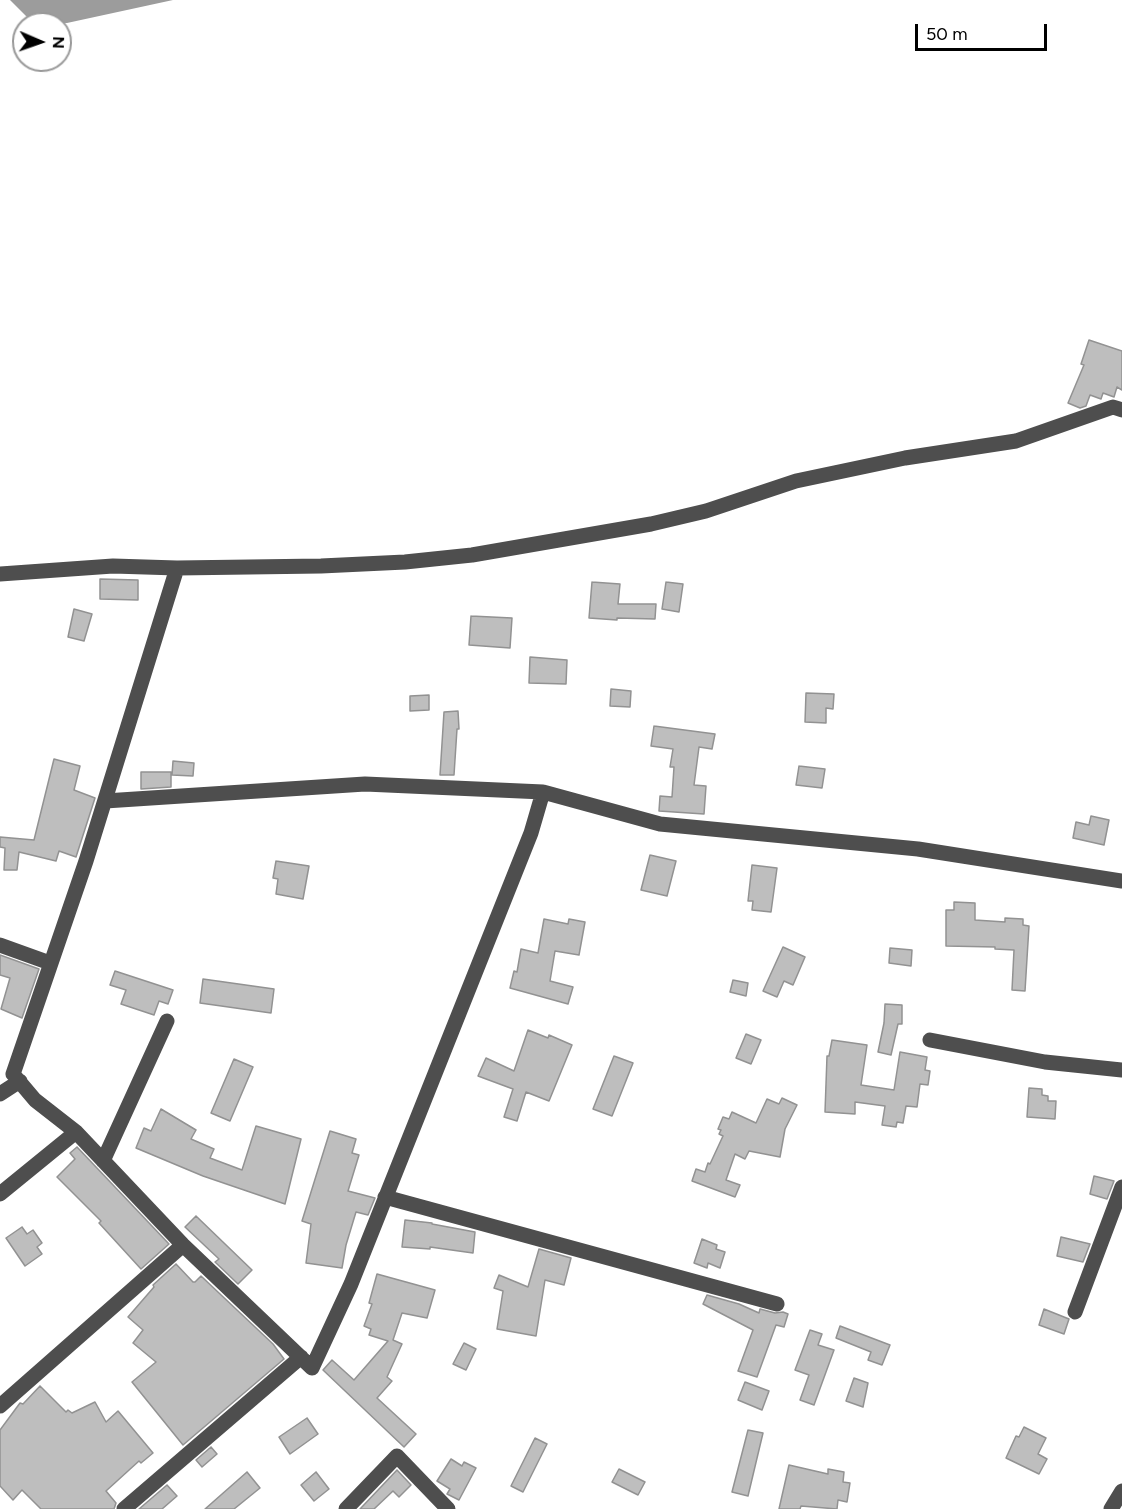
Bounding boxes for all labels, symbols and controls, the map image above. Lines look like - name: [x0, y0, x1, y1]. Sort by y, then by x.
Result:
- north arrow: [12, 12, 72, 72]
- scale bar: [918, 12, 1050, 50]
- text: 50 m: [926, 23, 968, 45]
- text: N: [49, 36, 68, 49]

